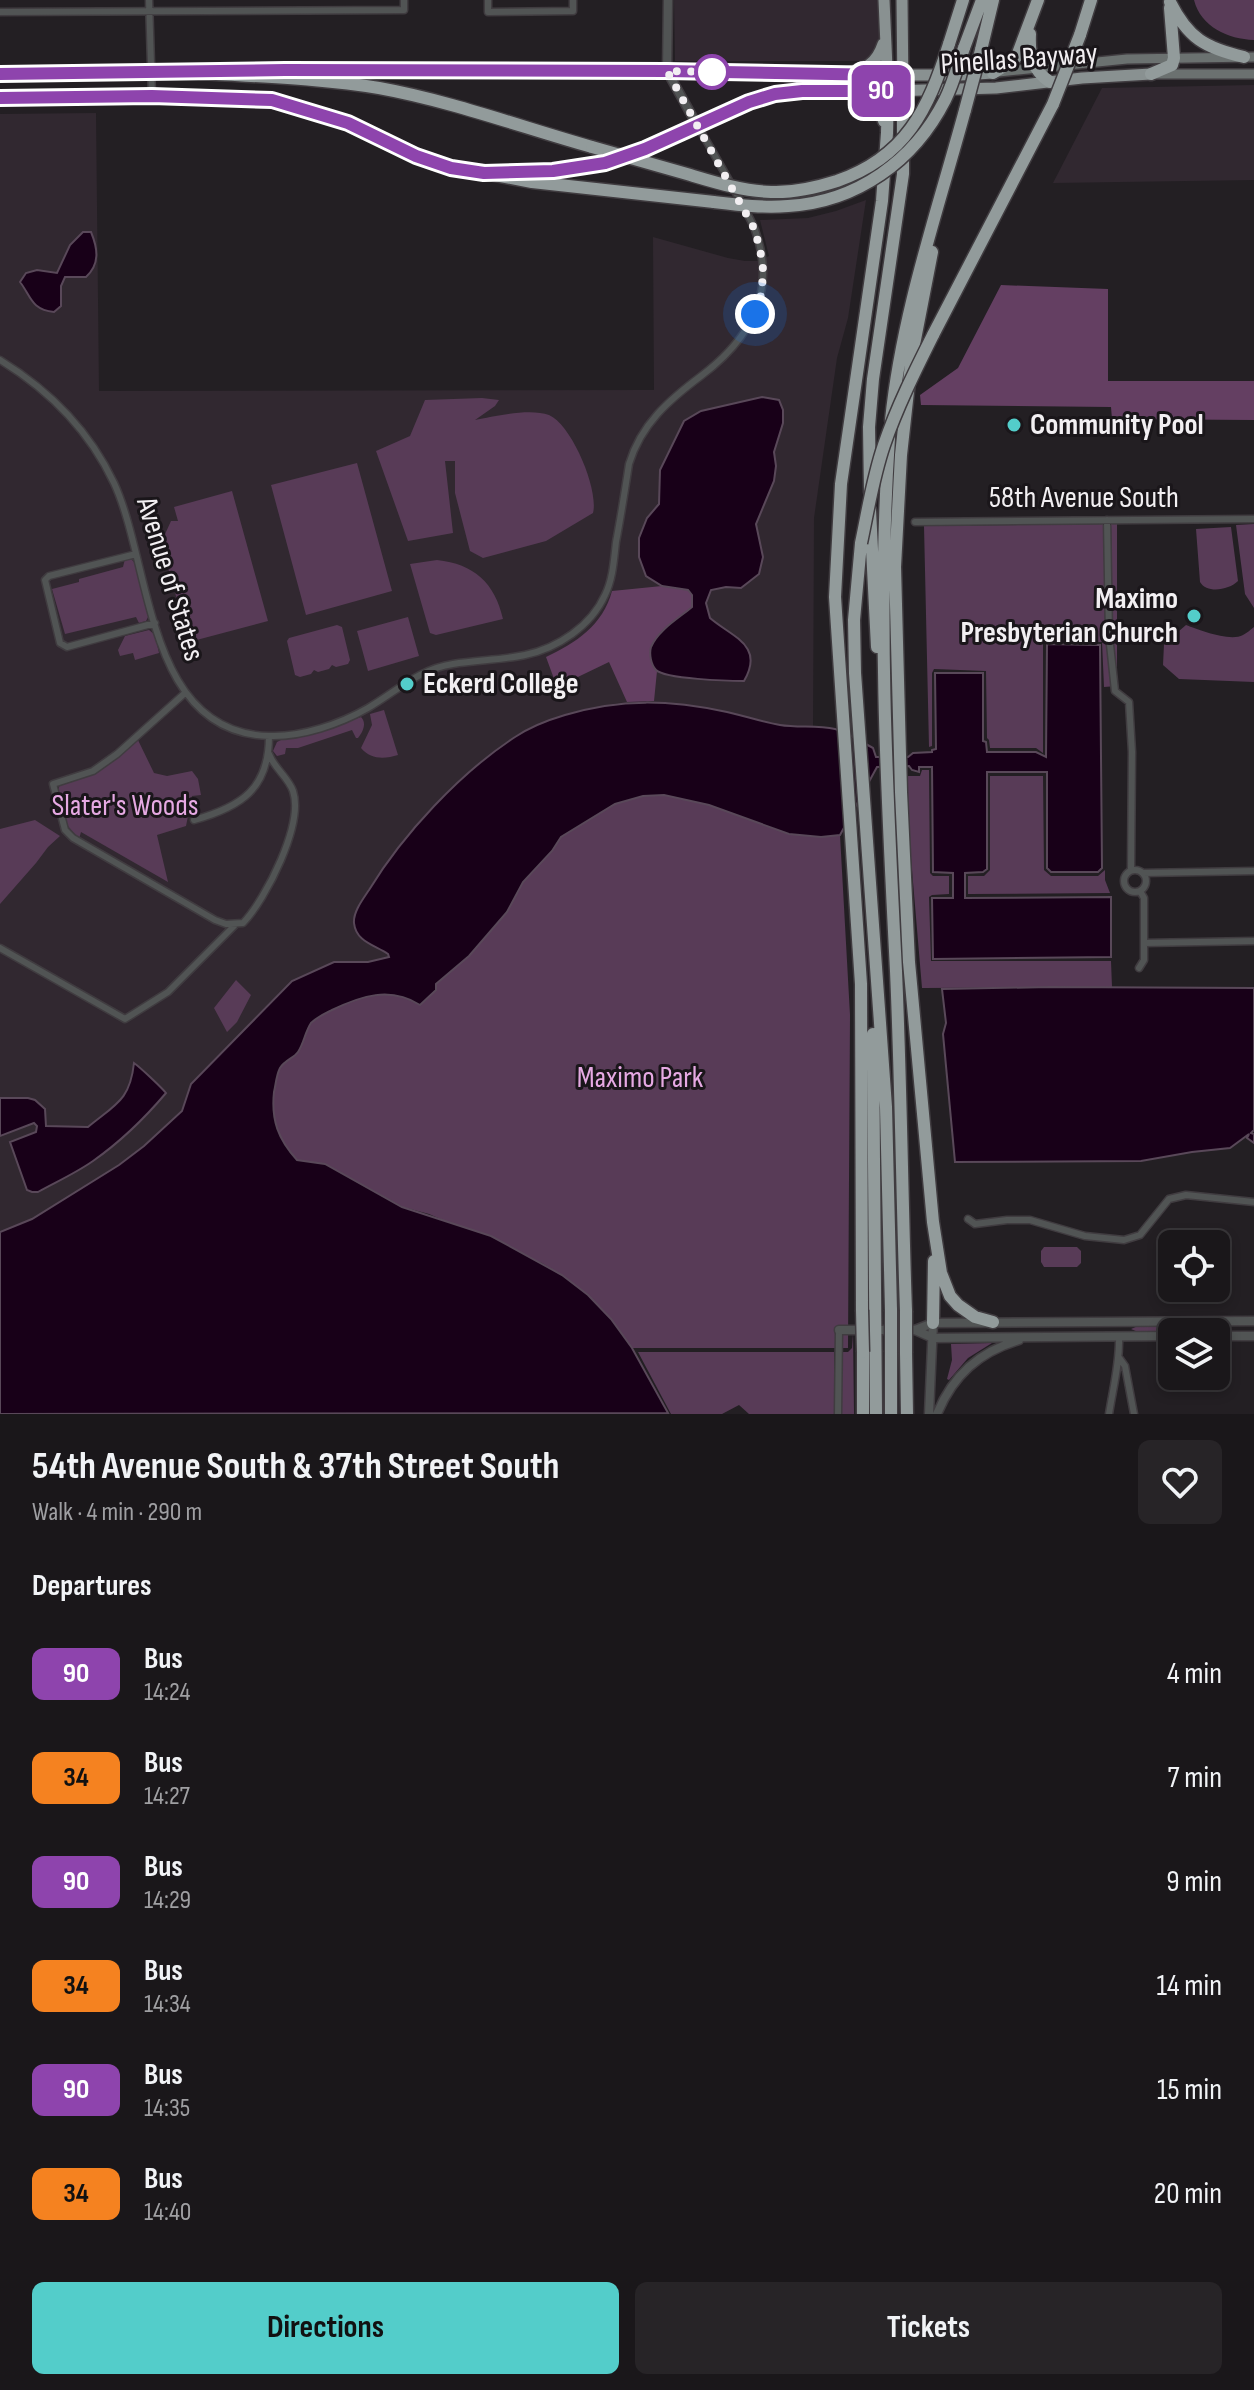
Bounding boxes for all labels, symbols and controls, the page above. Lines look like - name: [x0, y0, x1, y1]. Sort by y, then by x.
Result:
- street label: Pinellas Bayway: [939, 36, 1099, 82]
- unlabelled marker: [695, 55, 729, 89]
- line badge: 90: [845, 65, 917, 117]
- text: 90: [868, 74, 894, 107]
- your location: [735, 294, 775, 334]
- place label: Community Pool: [1030, 407, 1204, 443]
- marker: Community Pool: [1005, 416, 1023, 434]
- street label: 58th Avenue South: [989, 480, 1179, 516]
- street label: Avenue of States: [128, 492, 212, 665]
- place label: Maximo Presbyterian Church: [961, 581, 1178, 651]
- marker: Maximo Presbyterian Church: [1185, 607, 1203, 625]
- place label: Eckerd College: [423, 666, 579, 702]
- marker: Eckerd College: [398, 675, 416, 693]
- park label: Slater's Woods: [51, 788, 199, 824]
- park label: Maximo Park: [577, 1060, 704, 1096]
- map controls: [1158, 1230, 1230, 1390]
- button: locate: [1158, 1230, 1230, 1302]
- button: layers: [1158, 1318, 1230, 1390]
- button: heart: [1138, 1440, 1222, 1524]
- text: 54th Avenue South & 37th Street South: [32, 1444, 559, 1489]
- text: Walk · 4 min · 290 m: [32, 1497, 202, 1528]
- text: Departures: [32, 1568, 152, 1604]
- text: Bus: [144, 1641, 183, 1677]
- text: 4 min: [1167, 1656, 1222, 1692]
- text: 90: [63, 1657, 89, 1690]
- text: 14:24: [144, 1677, 190, 1708]
- text: Bus: [144, 1745, 183, 1781]
- text: 7 min: [1168, 1760, 1222, 1796]
- text: 34: [63, 1761, 89, 1794]
- text: 14:27: [144, 1781, 190, 1812]
- text: Bus: [144, 1849, 183, 1885]
- text: 9 min: [1166, 1864, 1222, 1900]
- text: 90: [63, 1865, 89, 1898]
- text: 14:29: [144, 1885, 191, 1916]
- text: Bus: [144, 1953, 183, 1989]
- text: 14 min: [1157, 1968, 1222, 2004]
- text: 34: [63, 1969, 89, 2002]
- text: 14:34: [144, 1989, 191, 2020]
- text: Bus: [144, 2057, 183, 2093]
- text: 15 min: [1157, 2072, 1222, 2108]
- text: 90: [63, 2073, 89, 2106]
- text: 14:35: [144, 2093, 190, 2124]
- text: Bus: [144, 2161, 183, 2197]
- text: 20 min: [1154, 2176, 1222, 2212]
- text: 34: [63, 2177, 89, 2210]
- text: 14:40: [144, 2197, 191, 2228]
- button: Directions: [32, 2282, 619, 2374]
- button: Tickets: [635, 2282, 1222, 2374]

